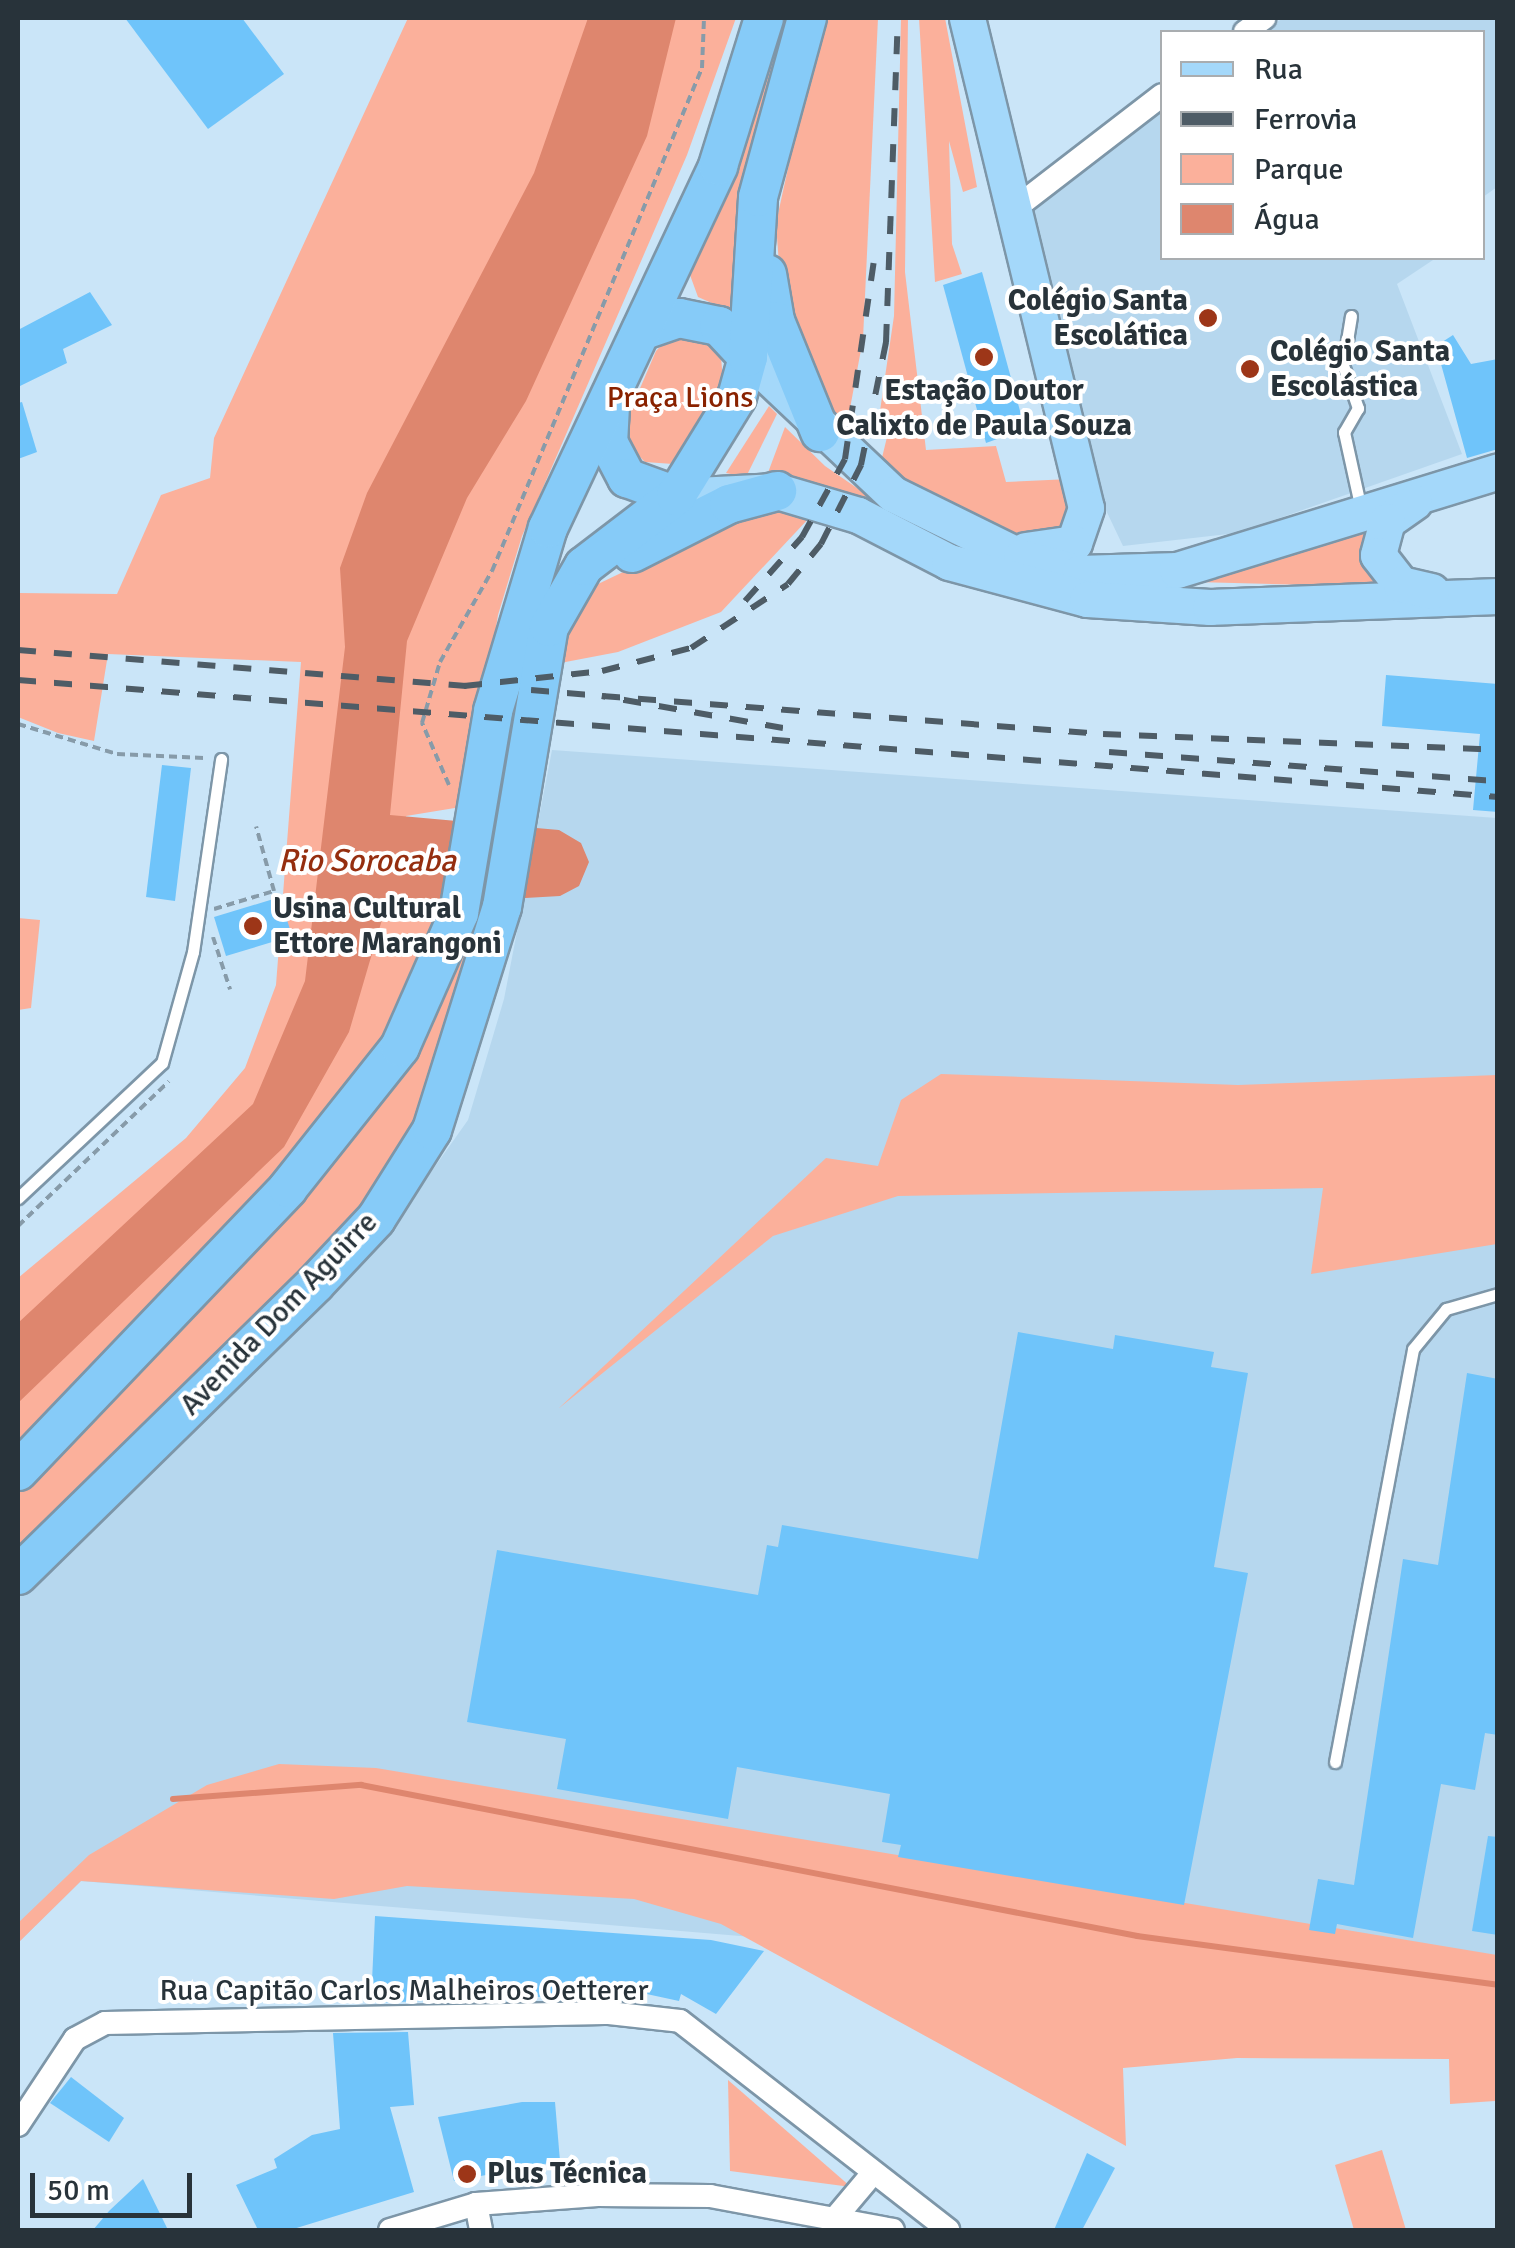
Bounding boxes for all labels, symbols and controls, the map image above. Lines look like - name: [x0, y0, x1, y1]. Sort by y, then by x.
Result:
- legend: [1160, 30, 1485, 260]
- text: Rua: [1254, 51, 1303, 88]
- text: Ferrovia: [1254, 101, 1357, 138]
- text: Parque: [1254, 151, 1344, 188]
- text: Água: [1254, 201, 1320, 238]
- place label: Colégio Santa Escolática: [1008, 283, 1188, 354]
- marker: Colégio Santa Escolática: [1197, 307, 1219, 329]
- place label: Colégio Santa Escolástica: [1270, 334, 1450, 404]
- marker: Estação Doutor Calixto de Paula Souza: [973, 346, 995, 368]
- marker: Colégio Santa Escolástica: [1239, 358, 1261, 380]
- place label: Estação Doutor Calixto de Paula Souza: [836, 373, 1132, 444]
- park label: Praça Lions: [607, 380, 753, 416]
- water label: Rio Sorocaba: [278, 842, 456, 880]
- place label: Usina Cultural Ettore Marangoni: [273, 891, 502, 962]
- marker: Usina Cultural Ettore Marangoni: [242, 915, 264, 937]
- street label: Avenida Dom Aguirre: [173, 1205, 385, 1423]
- street label: Rua Capitão Carlos Malheiros Oetterer: [160, 1973, 648, 2009]
- scale bar: [35, 2153, 198, 2215]
- place label: Plus Técnica: [487, 2156, 647, 2192]
- marker: Plus Técnica: [456, 2163, 478, 2185]
- text: 50 m: [47, 2172, 110, 2209]

